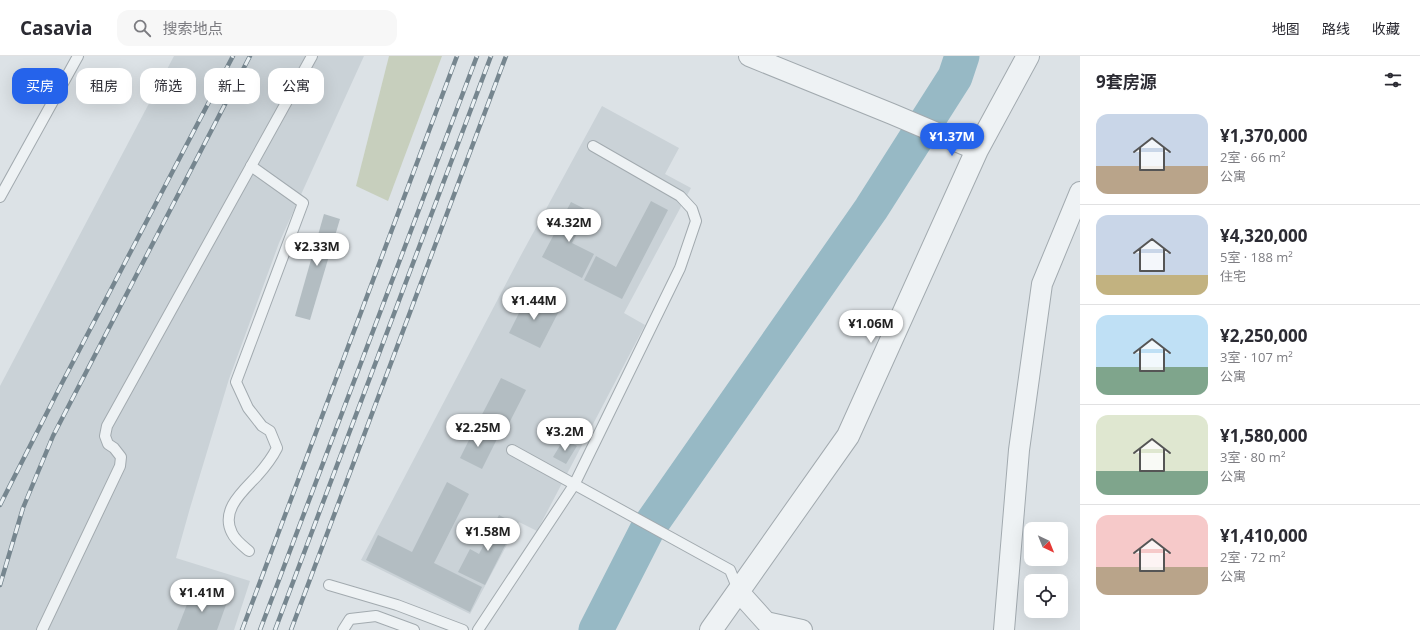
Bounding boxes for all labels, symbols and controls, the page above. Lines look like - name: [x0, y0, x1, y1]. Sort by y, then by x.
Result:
- search box: [117, 10, 397, 46]
- text: Casavia: [20, 15, 93, 41]
- icon: search: [131, 17, 153, 39]
- text: 搜索地点: [163, 18, 223, 38]
- text: 地图: [1272, 19, 1300, 38]
- text: 路线: [1322, 19, 1350, 38]
- text: 收藏: [1372, 19, 1400, 38]
- chip: 买房: [12, 68, 68, 104]
- chip: 租房: [76, 68, 132, 104]
- chip: 筛选: [140, 68, 196, 104]
- chip: 新上: [204, 68, 260, 104]
- chip: 公寓: [268, 68, 324, 104]
- icon: filters: [1382, 69, 1404, 91]
- text: 9套房源: [1096, 70, 1157, 93]
- pin: ¥1.37M: [919, 123, 985, 157]
- text: ¥1,370,000: [1220, 124, 1307, 147]
- text: ¥1.37M: [929, 127, 975, 145]
- icon: home: [1128, 130, 1176, 178]
- text: 2室 · 66 m²: [1220, 148, 1285, 166]
- text: 公寓: [1220, 167, 1246, 185]
- pin: ¥4.32M: [536, 209, 602, 243]
- text: ¥4.32M: [546, 213, 592, 231]
- text: ¥4,320,000: [1220, 224, 1307, 247]
- icon: home: [1128, 231, 1176, 279]
- pin: ¥2.33M: [284, 233, 350, 267]
- text: ¥2.33M: [294, 237, 340, 255]
- text: 5室 · 188 m²: [1220, 248, 1293, 266]
- text: 住宅: [1220, 267, 1246, 285]
- pin: ¥1.44M: [501, 287, 567, 321]
- text: ¥1.44M: [511, 291, 557, 309]
- pin: ¥1.06M: [838, 310, 904, 344]
- text: ¥1.06M: [848, 314, 894, 332]
- text: ¥2,250,000: [1220, 324, 1307, 347]
- icon: home: [1128, 331, 1176, 379]
- text: 3室 · 107 m²: [1220, 348, 1293, 366]
- text: 公寓: [1220, 367, 1246, 385]
- pin: ¥2.25M: [445, 414, 511, 448]
- text: ¥2.25M: [455, 418, 501, 436]
- pin: ¥3.2M: [537, 418, 593, 452]
- text: ¥3.2M: [546, 422, 584, 440]
- text: ¥1,580,000: [1220, 424, 1307, 447]
- icon: home: [1128, 431, 1176, 479]
- text: 3室 · 80 m²: [1220, 448, 1285, 466]
- text: 公寓: [1220, 467, 1246, 485]
- pin: ¥1.58M: [455, 518, 521, 552]
- text: ¥1.58M: [465, 522, 511, 540]
- north arrow: [1024, 522, 1068, 566]
- map controls: [1024, 522, 1068, 618]
- text: ¥1,410,000: [1220, 524, 1307, 547]
- icon: home: [1128, 531, 1176, 579]
- text: 2室 · 72 m²: [1220, 548, 1285, 566]
- text: 公寓: [1220, 567, 1246, 585]
- button: locate: [1024, 574, 1068, 618]
- pin: ¥1.41M: [169, 579, 235, 613]
- text: ¥1.41M: [179, 583, 225, 601]

